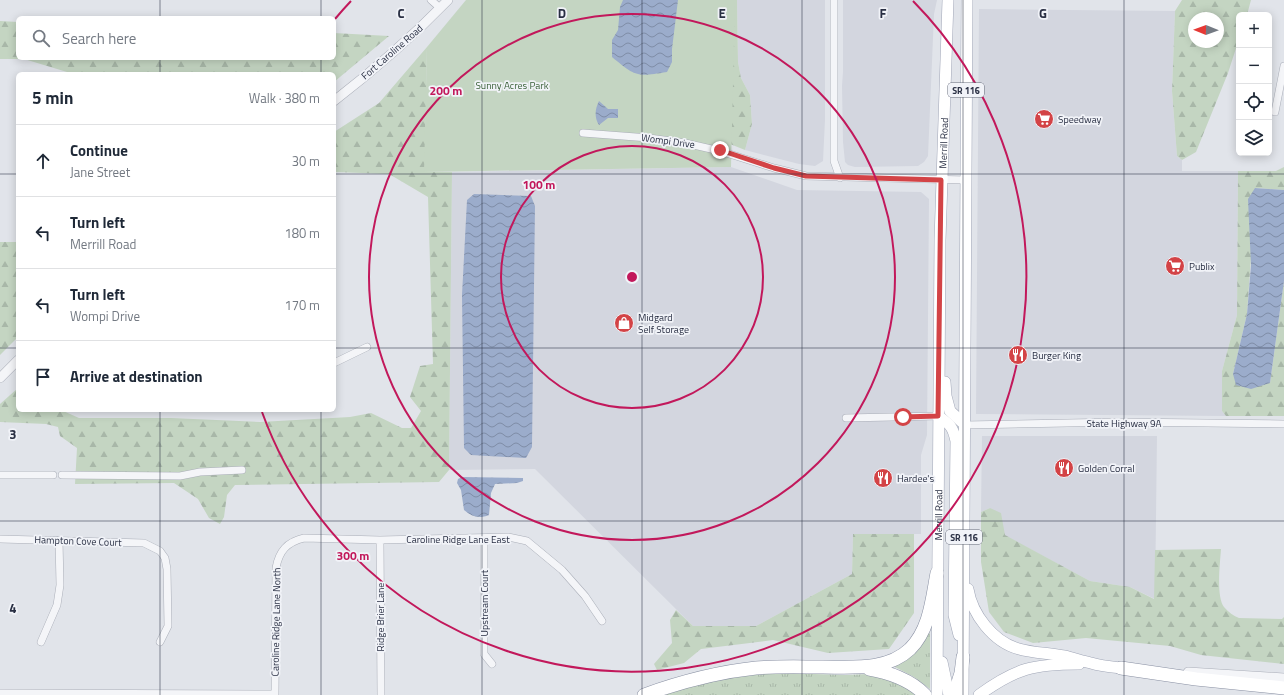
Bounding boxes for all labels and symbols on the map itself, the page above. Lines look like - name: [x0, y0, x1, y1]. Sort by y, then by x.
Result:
- text: C: [397, 3, 405, 23]
- text: D: [558, 3, 566, 23]
- text: E: [718, 3, 726, 23]
- text: F: [880, 3, 887, 23]
- text: G: [1039, 3, 1047, 23]
- north arrow: [1188, 12, 1224, 48]
- street label: Fort Caroline Road: [358, 21, 426, 83]
- park label: Sunny Acres Park: [475, 78, 549, 93]
- text: 200 m: [430, 81, 462, 100]
- road number: SR 116: [948, 83, 984, 97]
- supermarket icon: Speedway: [1033, 108, 1055, 130]
- place label: Speedway: [1058, 112, 1102, 127]
- street label: Merrill Road: [935, 117, 952, 169]
- street label: Wompi Drive: [640, 130, 696, 152]
- route end: [711, 141, 729, 159]
- text: 100 m: [523, 175, 555, 194]
- supermarket icon: Publix: [1164, 255, 1186, 277]
- place label: Publix: [1189, 259, 1215, 274]
- centre of rings: [625, 270, 639, 284]
- place label: Midgard Self Storage: [638, 310, 689, 337]
- shop icon: Midgard Self Storage: [613, 312, 635, 334]
- restaurant icon: Burger King: [1007, 344, 1029, 366]
- place label: Burger King: [1032, 348, 1081, 363]
- route start: [894, 408, 912, 426]
- street label: State Highway 9A: [1086, 416, 1162, 431]
- text: 3: [9, 424, 17, 444]
- restaurant icon: Golden Corral: [1053, 457, 1075, 479]
- place label: Golden Corral: [1078, 461, 1135, 476]
- restaurant icon: Hardee's: [872, 467, 894, 489]
- place label: Hardee's: [897, 471, 934, 486]
- street label: Merrill Road: [931, 489, 946, 541]
- road number: SR 116: [946, 530, 982, 544]
- street label: Hampton Cove Court: [34, 532, 122, 550]
- street label: Caroline Ridge Lane East: [406, 532, 510, 547]
- text: 300 m: [337, 546, 369, 565]
- street label: Caroline Ridge Lane North: [268, 567, 284, 677]
- street label: Upstream Court: [477, 569, 492, 636]
- street label: Ridge Brier Lane: [373, 583, 388, 651]
- text: 4: [9, 598, 17, 618]

